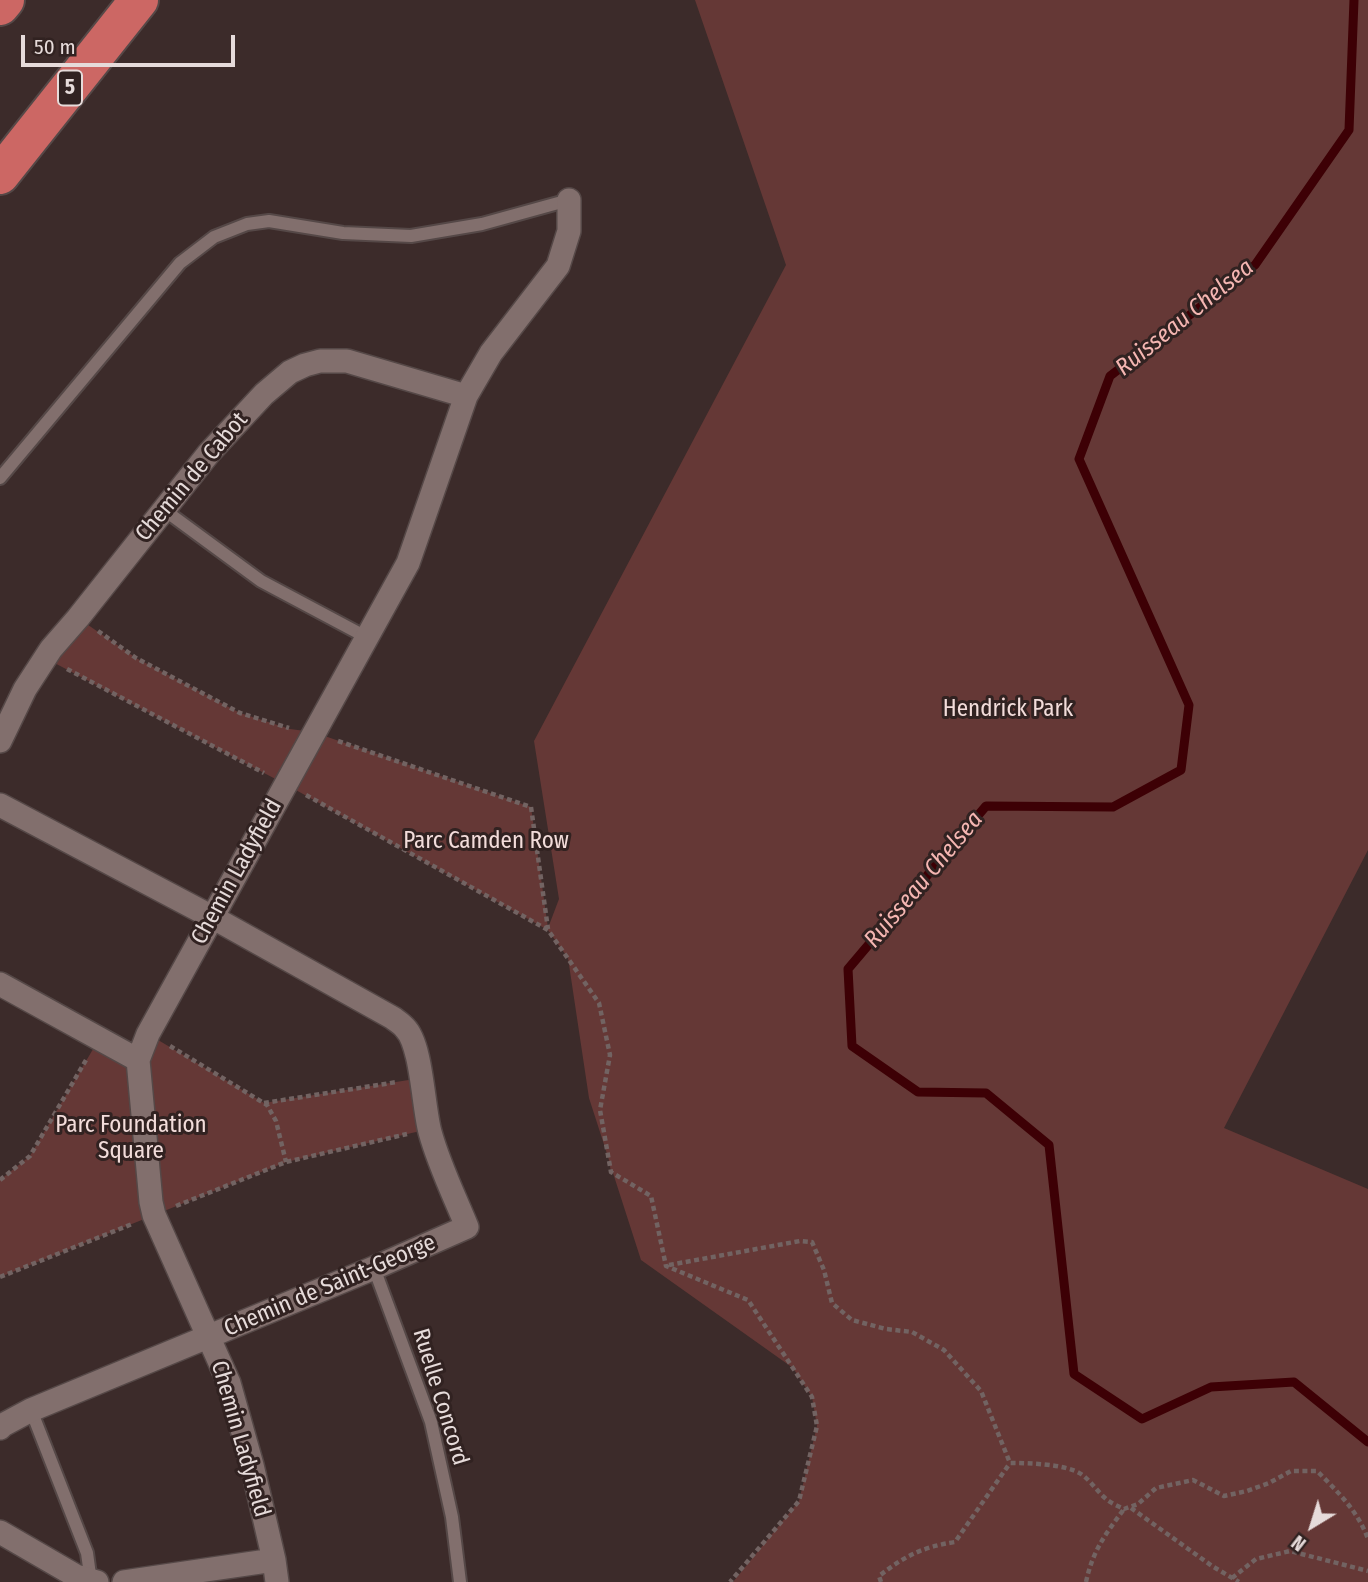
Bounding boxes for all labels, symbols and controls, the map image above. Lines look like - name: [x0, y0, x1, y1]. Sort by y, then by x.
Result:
- scale bar: [24, 21, 238, 65]
- text: 50 m: [34, 34, 76, 60]
- road number: 5: [58, 70, 82, 106]
- water label: Ruisseau Chelsea: [1110, 254, 1260, 382]
- street label: Chemin de Cabot: [130, 407, 254, 547]
- park label: Hendrick Park: [943, 696, 1073, 724]
- street label: Chemin Ladyfield: [186, 795, 288, 949]
- water label: Ruisseau Chelsea: [859, 806, 989, 954]
- park label: Parc Camden Row: [403, 828, 569, 856]
- park label: Parc Foundation Square: [55, 1112, 207, 1166]
- street label: Chemin de Saint-George: [220, 1229, 440, 1343]
- street label: Ruelle Concord: [406, 1325, 474, 1469]
- street label: Chemin Ladyfield: [204, 1358, 276, 1520]
- north arrow: [1277, 1491, 1347, 1561]
- text: N: [1287, 1530, 1310, 1556]

